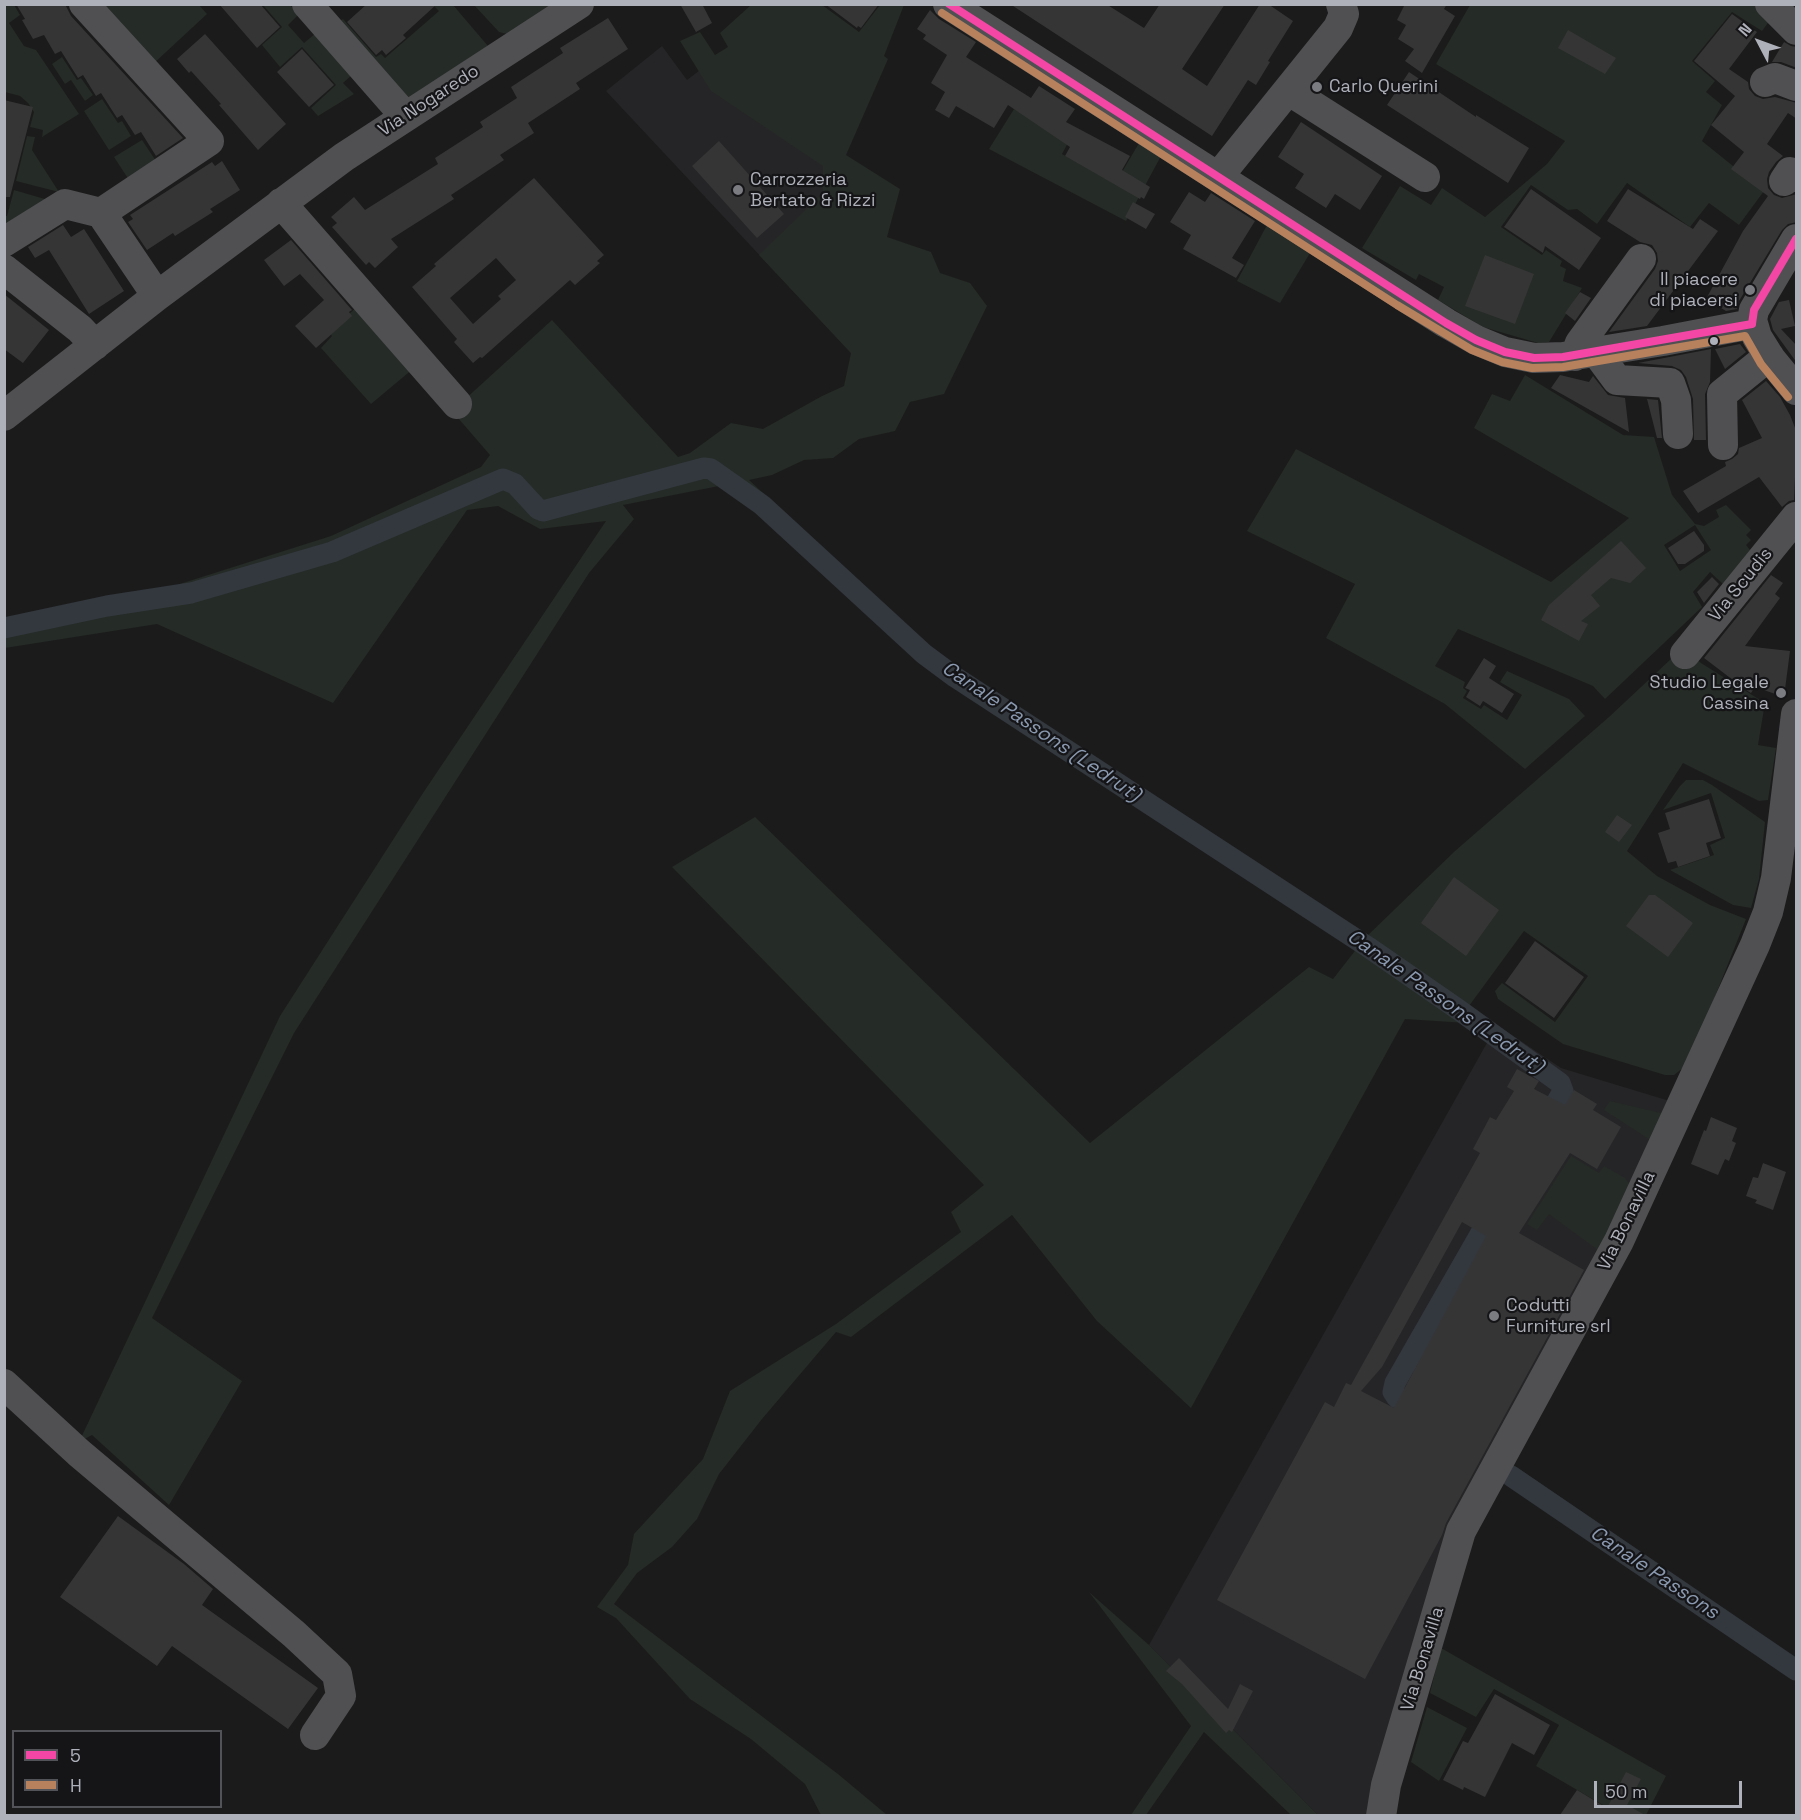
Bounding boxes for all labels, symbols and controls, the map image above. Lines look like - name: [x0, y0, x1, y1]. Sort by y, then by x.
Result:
- north arrow: [1729, 12, 1789, 72]
- text: N: [1734, 19, 1756, 41]
- street label: Via Nogaredo: [375, 61, 483, 141]
- place label: Carlo Querini: [1329, 76, 1438, 98]
- marker: Carlo Querini: [1310, 80, 1324, 94]
- place label: Carrozzeria Bertato & Rizzi: [750, 169, 875, 212]
- marker: Carrozzeria Bertato & Rizzi: [731, 183, 745, 197]
- place label: Il piacere di piacersi: [1649, 269, 1738, 312]
- marker: Il piacere di piacersi: [1743, 283, 1757, 297]
- unlabelled marker: [1708, 335, 1720, 347]
- street label: Via Scudis: [1705, 544, 1777, 626]
- water label: Canale Passons (Ledrut): [937, 657, 1145, 807]
- place label: Studio Legale Cassina: [1650, 672, 1769, 714]
- marker: Studio Legale Cassina: [1774, 686, 1788, 700]
- water label: Canale Passons (Ledrut): [1342, 925, 1548, 1079]
- street label: Via Bonavilla: [1594, 1168, 1660, 1274]
- place label: Codutti Furniture srl: [1506, 1295, 1611, 1338]
- marker: Codutti Furniture srl: [1487, 1309, 1501, 1323]
- water label: Canale Passons: [1585, 1521, 1723, 1625]
- street label: Via Bonavilla: [1397, 1604, 1449, 1714]
- legend: [12, 1730, 222, 1808]
- text: 5: [70, 1744, 81, 1767]
- scale bar: [1597, 1769, 1746, 1807]
- text: H: [70, 1774, 82, 1797]
- text: 50 m: [1605, 1780, 1647, 1803]

